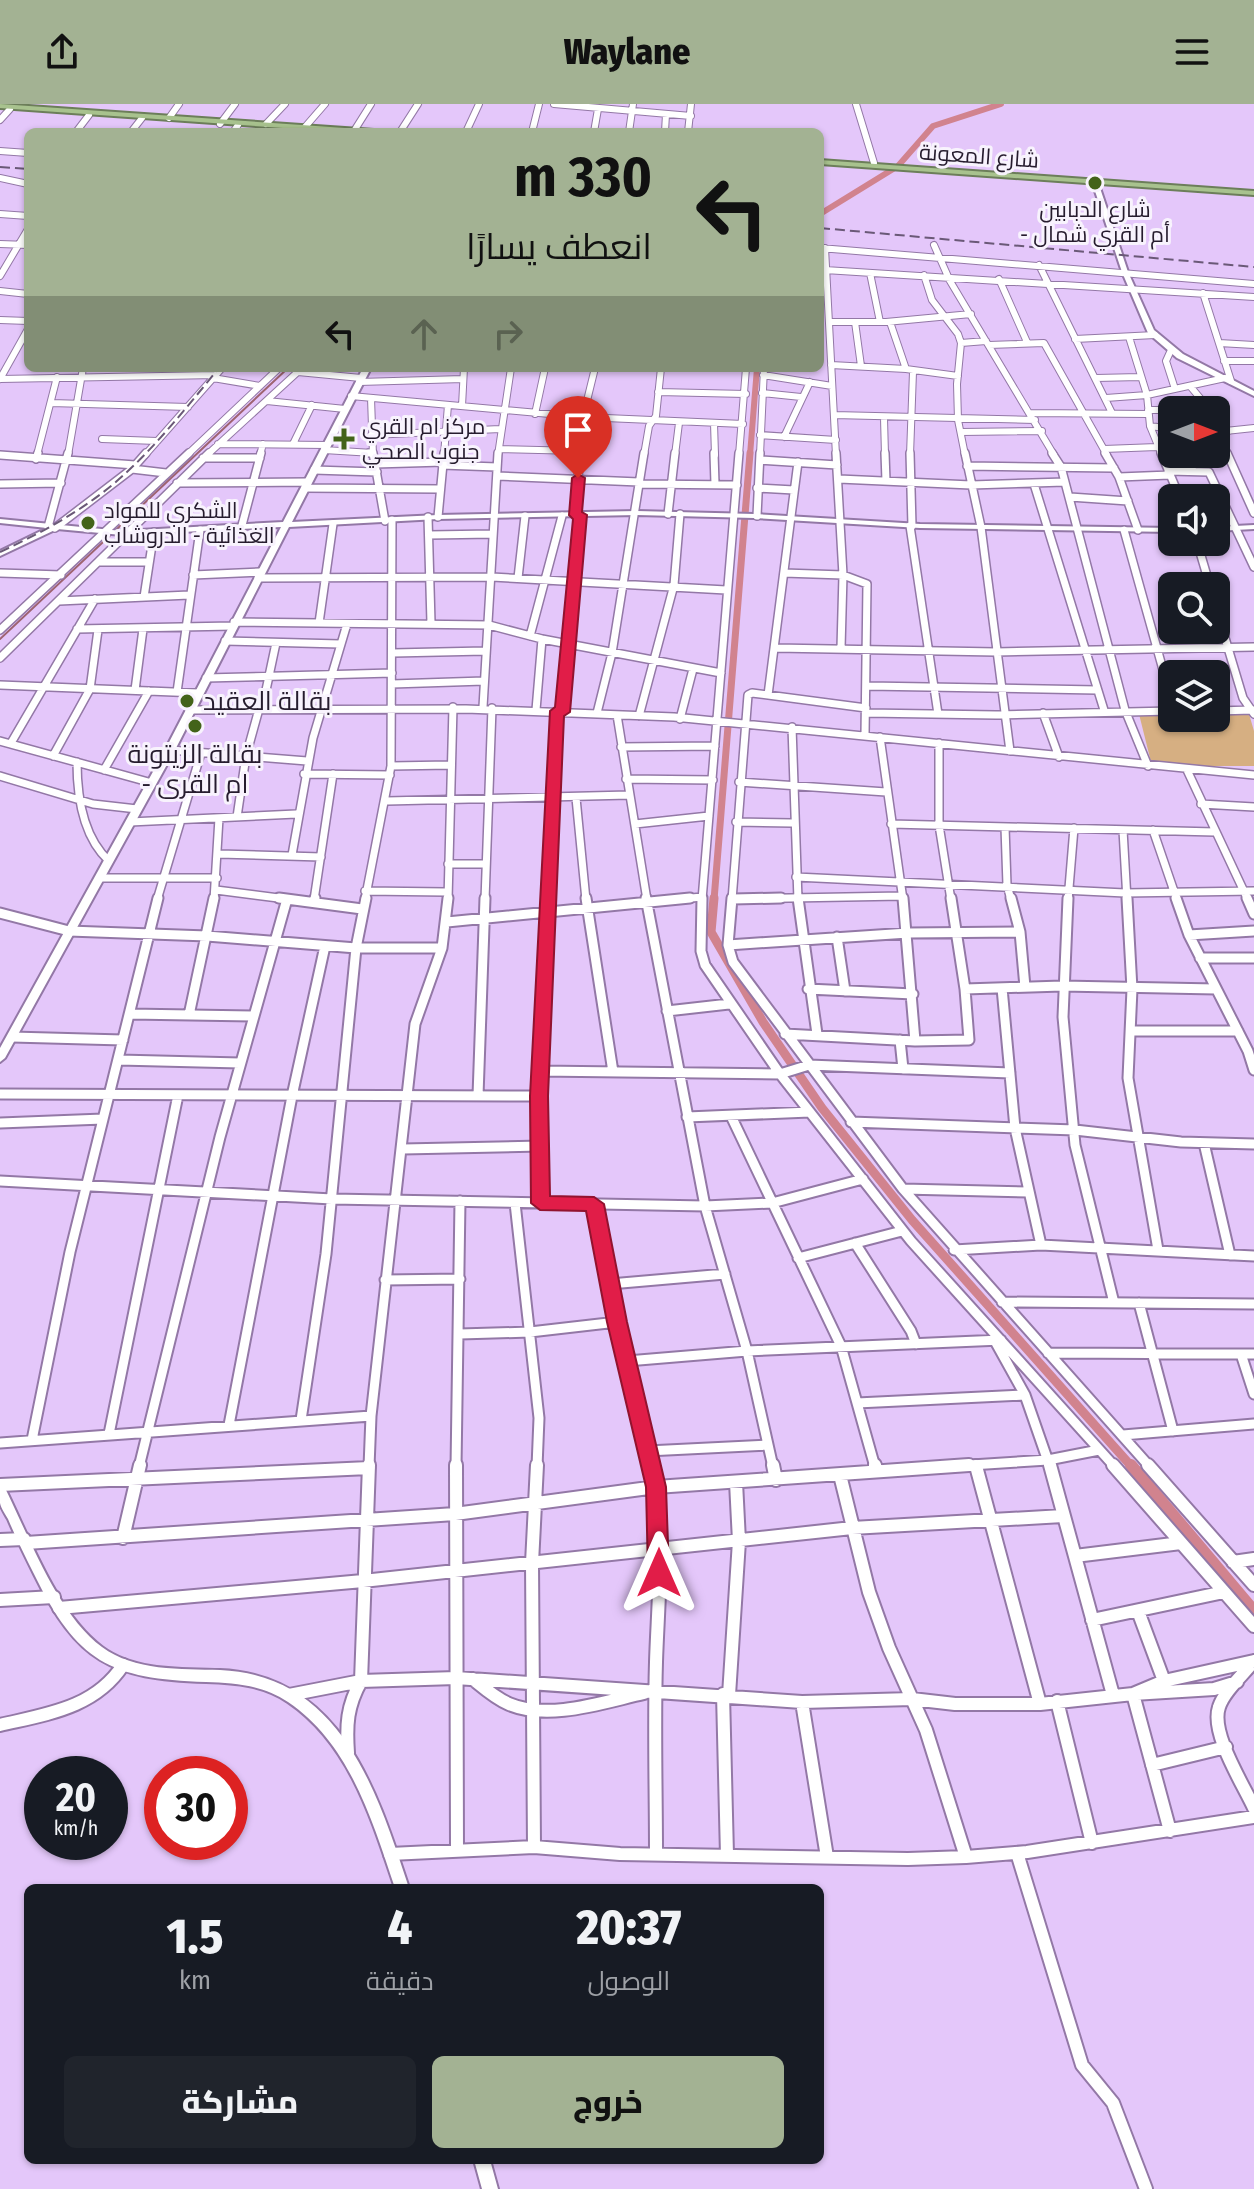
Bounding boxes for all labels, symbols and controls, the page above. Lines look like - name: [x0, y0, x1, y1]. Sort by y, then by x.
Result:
- icon: share: [40, 30, 84, 74]
- text: Waylane: [564, 30, 690, 74]
- icon: menu: [1170, 30, 1214, 74]
- street label: شارع المعونة: [918, 138, 1040, 175]
- text: 330 m: [514, 144, 652, 211]
- icon: left: [680, 160, 784, 264]
- marker: شارع الدبابين - أم القري شمال: [1086, 174, 1104, 192]
- place label: شارع الدبابين - أم القري شمال: [1020, 196, 1170, 251]
- text: انعطف يسارًا: [466, 225, 652, 269]
- icon: left: [318, 312, 362, 356]
- icon: ahead: [402, 312, 446, 356]
- icon: right: [486, 312, 530, 356]
- pin: [544, 396, 612, 478]
- north arrow: [1158, 396, 1230, 468]
- map controls: [1158, 396, 1230, 732]
- icon: arrive: [556, 408, 600, 452]
- place label: مركز ام القري جنوب الصحي: [362, 413, 485, 468]
- marker: مركز ام القري جنوب الصحي: [333, 428, 355, 450]
- button: sound: [1158, 484, 1230, 556]
- place label: الشكري للمواد الغذائية - الدروشاب: [104, 497, 275, 549]
- marker: الشكري للمواد الغذائية - الدروشاب: [79, 514, 97, 532]
- button: search: [1158, 572, 1230, 644]
- button: layers: [1158, 660, 1230, 732]
- place label: بقالة العقيد: [203, 686, 331, 717]
- marker: بقالة العقيد: [178, 692, 196, 710]
- marker: بقالة الزيتونة - ام القرى: [186, 717, 204, 735]
- place label: بقالة الزيتونة - ام القرى: [127, 739, 263, 802]
- position arrow: [617, 1531, 701, 1615]
- speed limit sign: 30: [144, 1756, 248, 1860]
- text: 20: [56, 1774, 96, 1822]
- text: km/h: [54, 1816, 98, 1840]
- text: 4: [387, 1899, 412, 1957]
- text: 20:37: [576, 1899, 681, 1957]
- text: 1.5: [167, 1908, 223, 1966]
- text: km: [179, 1965, 211, 1996]
- text: دقيقة: [366, 1966, 434, 1997]
- text: الوصول: [587, 1966, 670, 1997]
- button: مشاركة: [64, 2056, 416, 2148]
- button: خروج: [432, 2056, 784, 2148]

